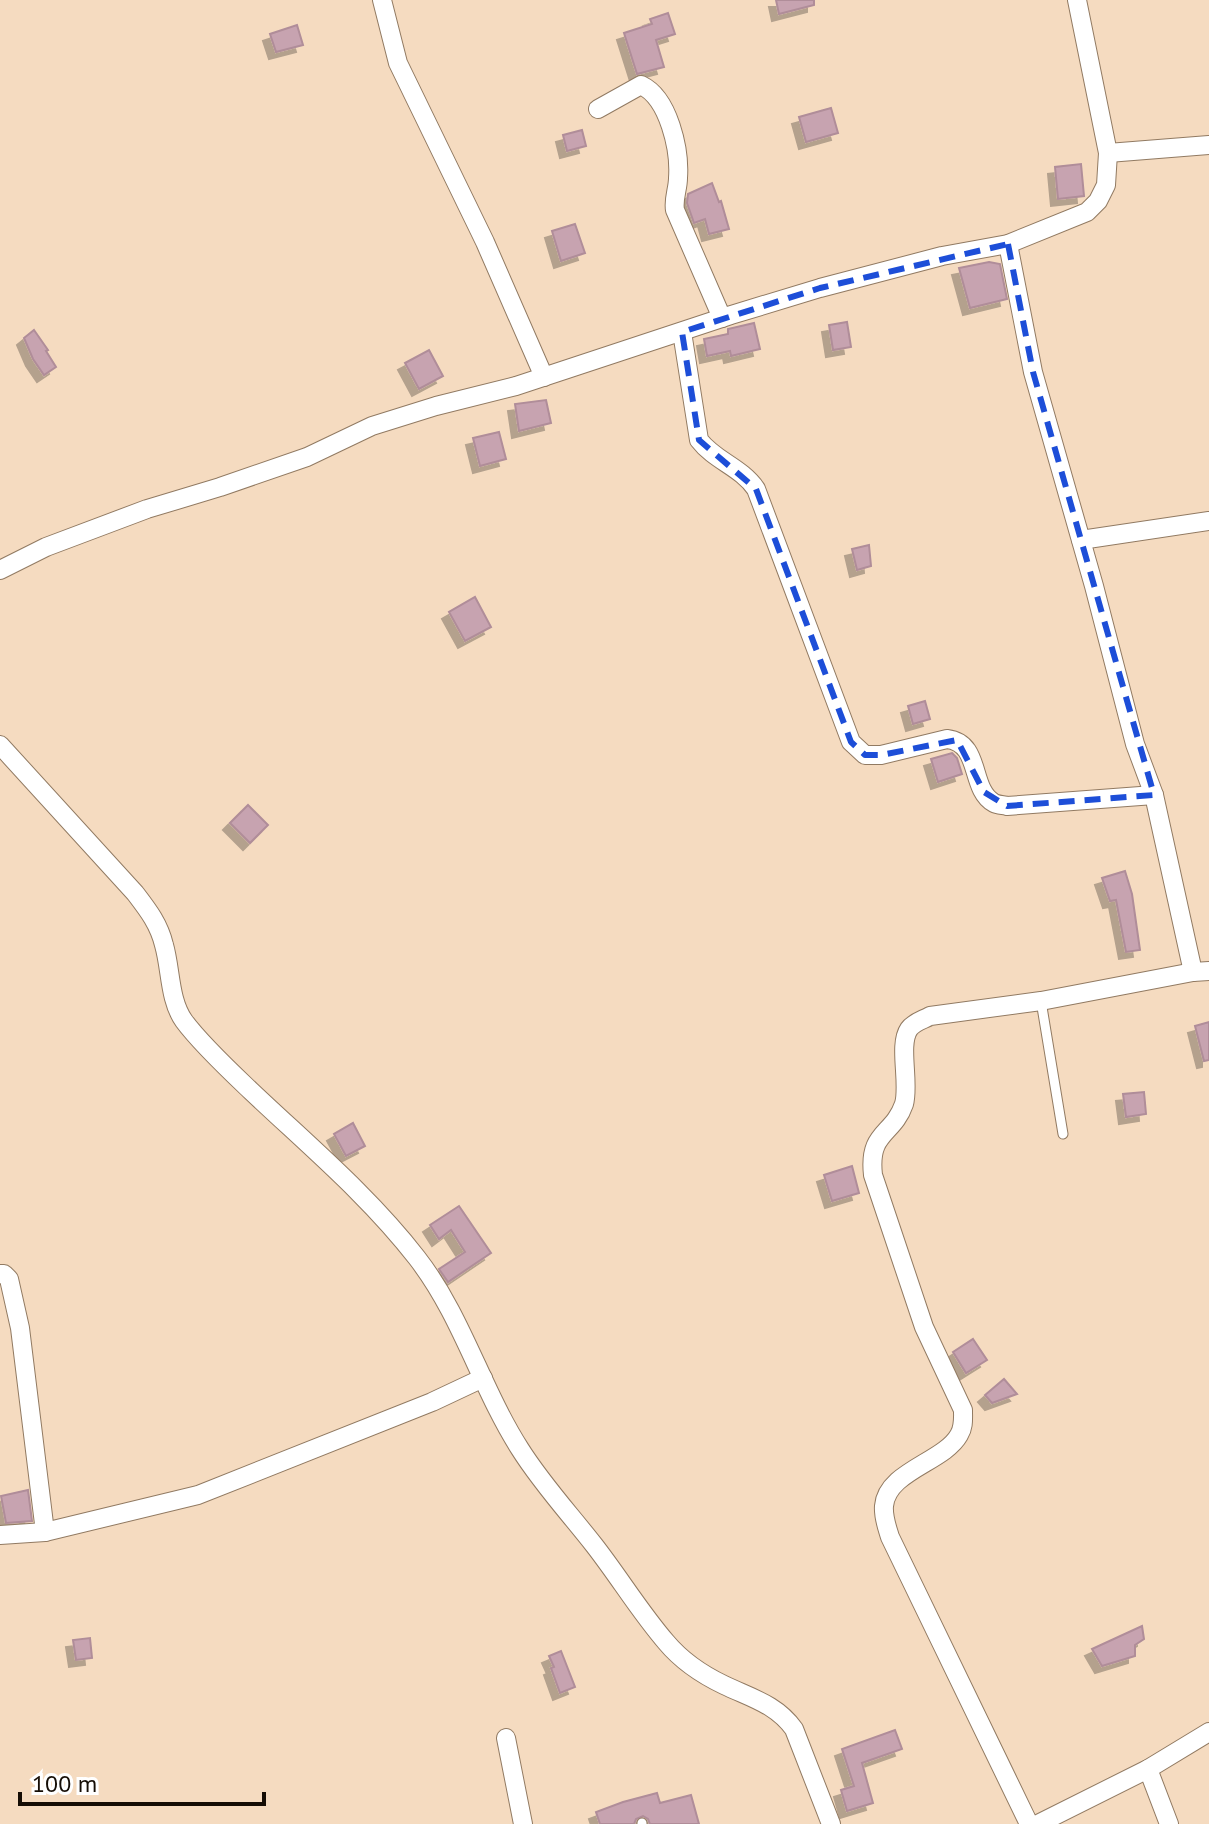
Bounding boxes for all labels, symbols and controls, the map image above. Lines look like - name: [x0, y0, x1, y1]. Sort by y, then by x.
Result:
- scale bar: [20, 1756, 264, 1806]
- text: 100 m: [32, 1768, 97, 1799]

